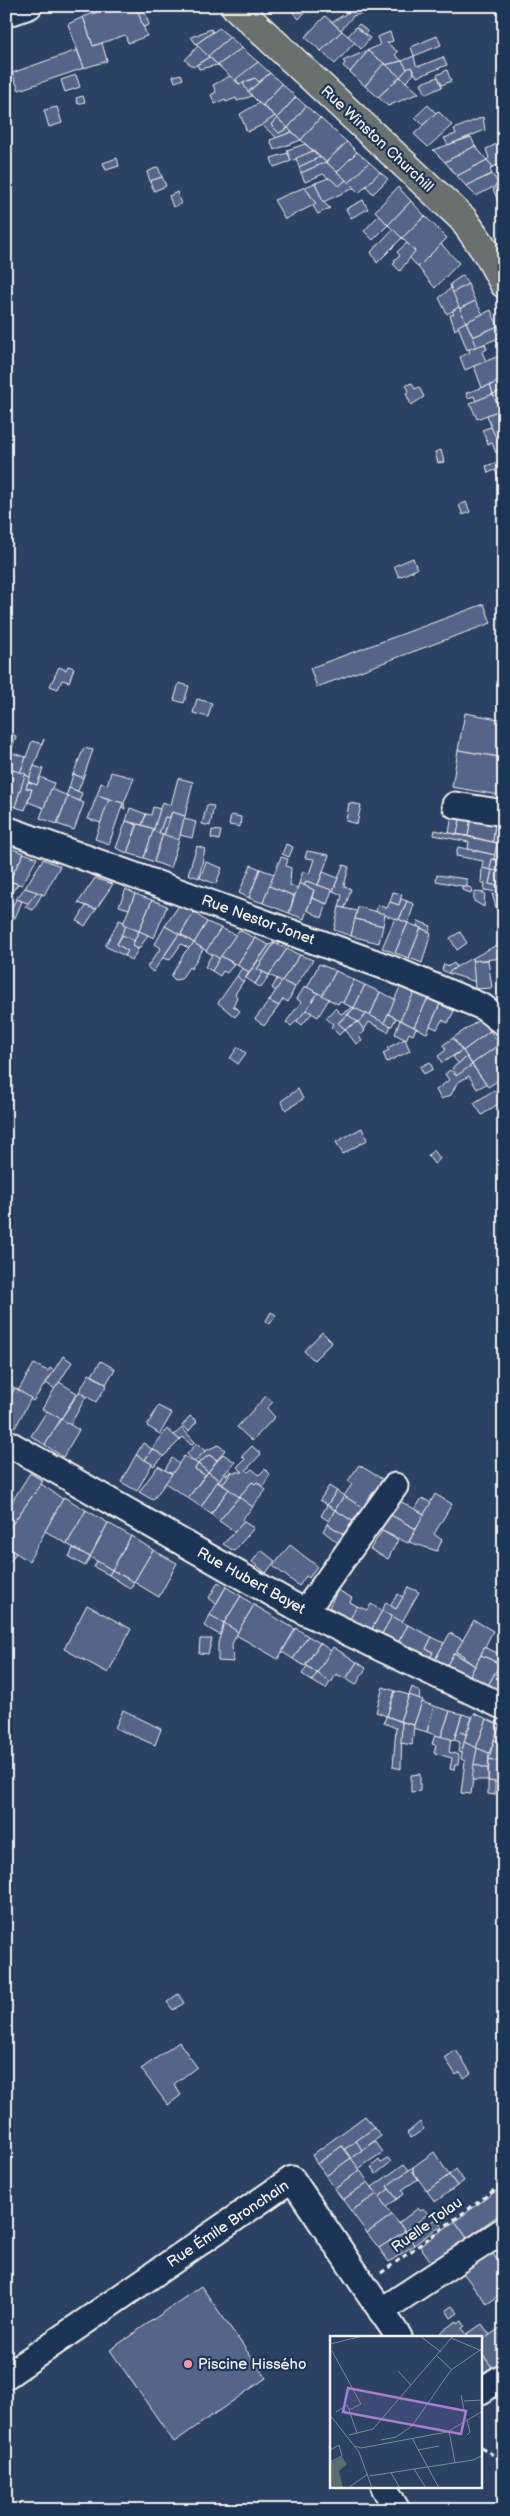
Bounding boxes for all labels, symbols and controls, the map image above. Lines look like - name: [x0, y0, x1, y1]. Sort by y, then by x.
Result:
- street label: Rue Winston Churchill: [316, 82, 438, 196]
- street label: Rue Nestor Jonet: [199, 891, 317, 949]
- street label: Rue Hubert Bayet: [193, 1543, 309, 1619]
- street label: Rue Émile Bronchain: [164, 2176, 292, 2272]
- street label: Ruelle Tolau: [388, 2193, 466, 2257]
- inset map: [330, 2336, 482, 2488]
- place label: Piscine Hissého: [198, 2355, 306, 2374]
- marker: Piscine Hissého: [182, 2358, 194, 2370]

